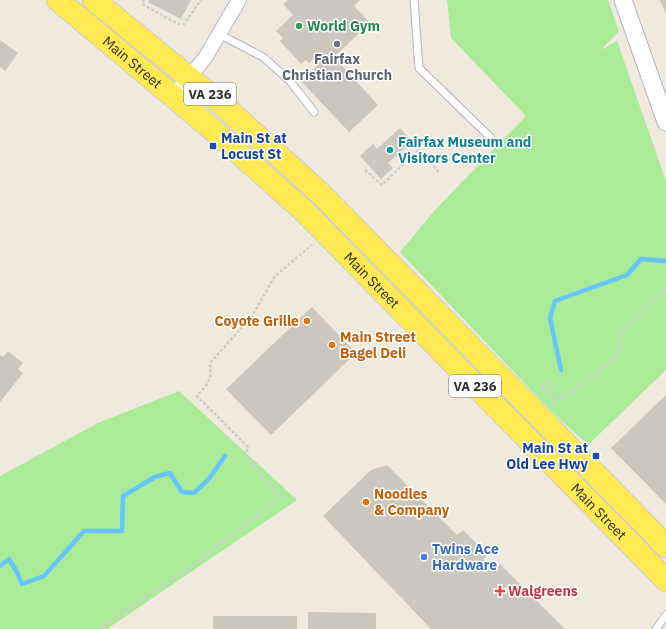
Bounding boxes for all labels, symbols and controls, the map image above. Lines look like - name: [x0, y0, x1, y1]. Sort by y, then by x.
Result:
- place label: World Gym: [307, 17, 380, 35]
- marker: World Gym: [294, 21, 304, 31]
- street label: Main Street: [99, 32, 166, 92]
- marker: Fairfax Christian Church: [332, 39, 342, 49]
- place label: Fairfax Christian Church: [282, 50, 392, 84]
- road number: VA 236: [184, 83, 236, 105]
- place label: Main St at Locust St: [221, 129, 287, 163]
- place label: Fairfax Museum and Visitors Center: [398, 133, 531, 167]
- marker: Main St at Locust St: [208, 141, 218, 151]
- marker: Fairfax Museum and Visitors Center: [385, 145, 395, 155]
- street label: Main Street: [340, 248, 404, 312]
- place label: Coyote Grille: [215, 312, 299, 330]
- marker: Coyote Grille: [302, 316, 312, 326]
- place label: Main Street Bagel Deli: [340, 328, 416, 362]
- marker: Main Street Bagel Deli: [327, 340, 337, 350]
- road number: VA 236: [449, 375, 501, 397]
- place label: Main St at Old Lee Hwy: [506, 439, 589, 473]
- marker: Main St at Old Lee Hwy: [591, 451, 601, 461]
- street label: Main Street: [567, 479, 630, 544]
- place label: Noodles & Company: [374, 485, 450, 519]
- marker: Noodles & Company: [361, 497, 371, 507]
- place label: Twins Ace Hardware: [432, 540, 499, 574]
- marker: Twins Ace Hardware: [419, 552, 429, 562]
- place label: Walgreens: [508, 582, 578, 600]
- marker: Walgreens: [495, 586, 505, 596]

